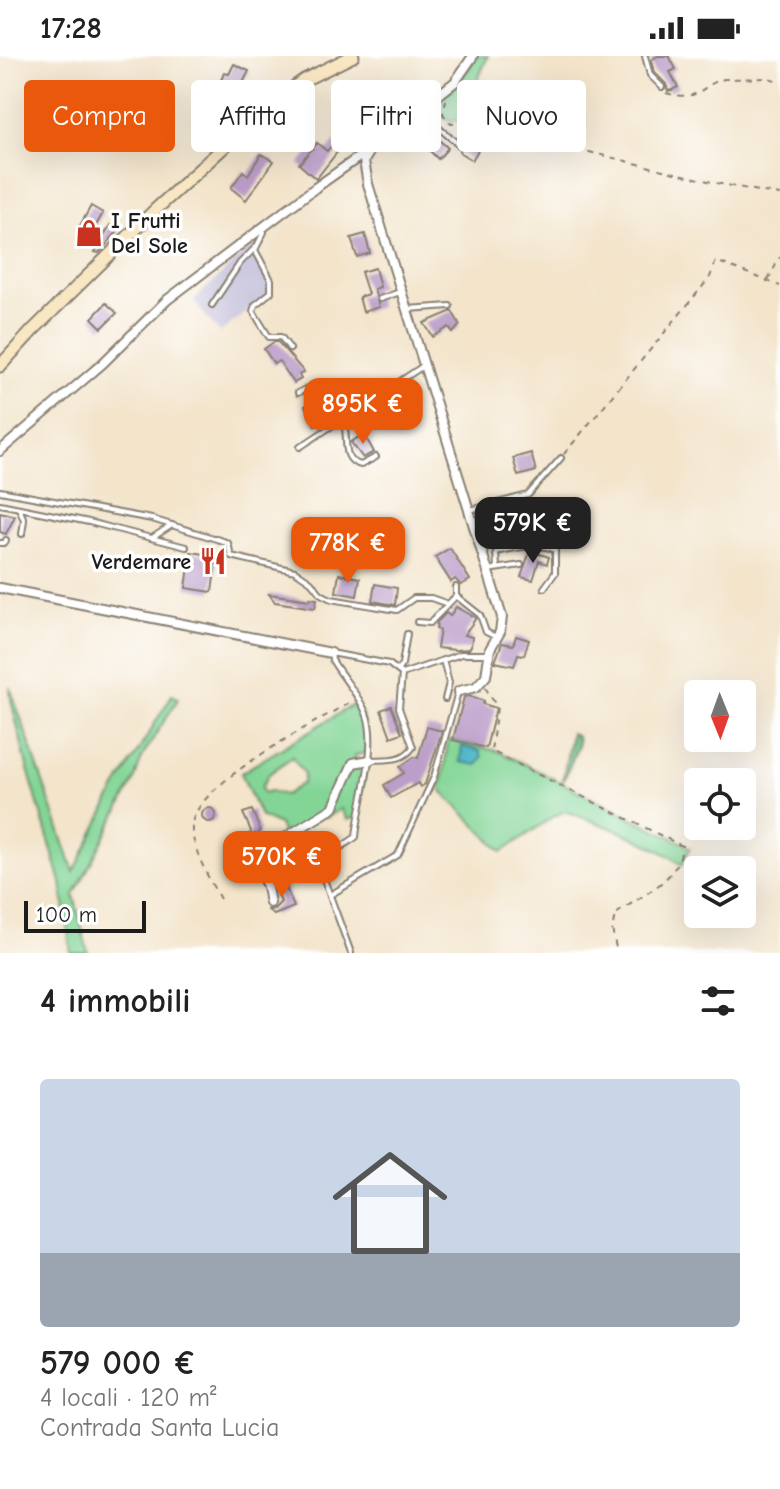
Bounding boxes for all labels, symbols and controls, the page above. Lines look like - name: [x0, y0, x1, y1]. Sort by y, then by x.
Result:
- text: 17:28: [40, 11, 102, 46]
- chip: Compra: [24, 80, 175, 152]
- chip: Affitta: [191, 80, 315, 152]
- chip: Filtri: [331, 80, 441, 152]
- chip: Nuovo: [457, 80, 586, 152]
- place label: I Frutti Del Sole: [111, 208, 188, 259]
- shop icon: I Frutti Del Sole: [74, 218, 104, 248]
- pin: 895K €: [298, 378, 428, 446]
- text: 895K €: [322, 389, 404, 419]
- pin: 579K €: [468, 497, 598, 565]
- text: 579K €: [493, 508, 573, 538]
- pin: 778K €: [283, 517, 413, 585]
- text: 778K €: [309, 528, 387, 558]
- restaurant icon: Verdemare: [198, 546, 228, 576]
- place label: Verdemare: [91, 549, 191, 575]
- north arrow: [684, 680, 756, 752]
- map controls: [684, 680, 756, 928]
- button: locate: [684, 768, 756, 840]
- pin: 570K €: [217, 831, 347, 899]
- text: 570K €: [241, 842, 323, 872]
- button: layers: [684, 856, 756, 928]
- scale bar: [24, 897, 146, 933]
- text: 100 m: [36, 902, 97, 928]
- icon: filters: [696, 979, 740, 1023]
- text: 4 immobili: [40, 981, 190, 1021]
- icon: home: [318, 1131, 462, 1275]
- text: 579 000 €: [40, 1343, 196, 1383]
- text: 4 locali · 120 m²: [40, 1383, 217, 1413]
- text: Contrada Santa Lucia: [40, 1413, 279, 1443]

